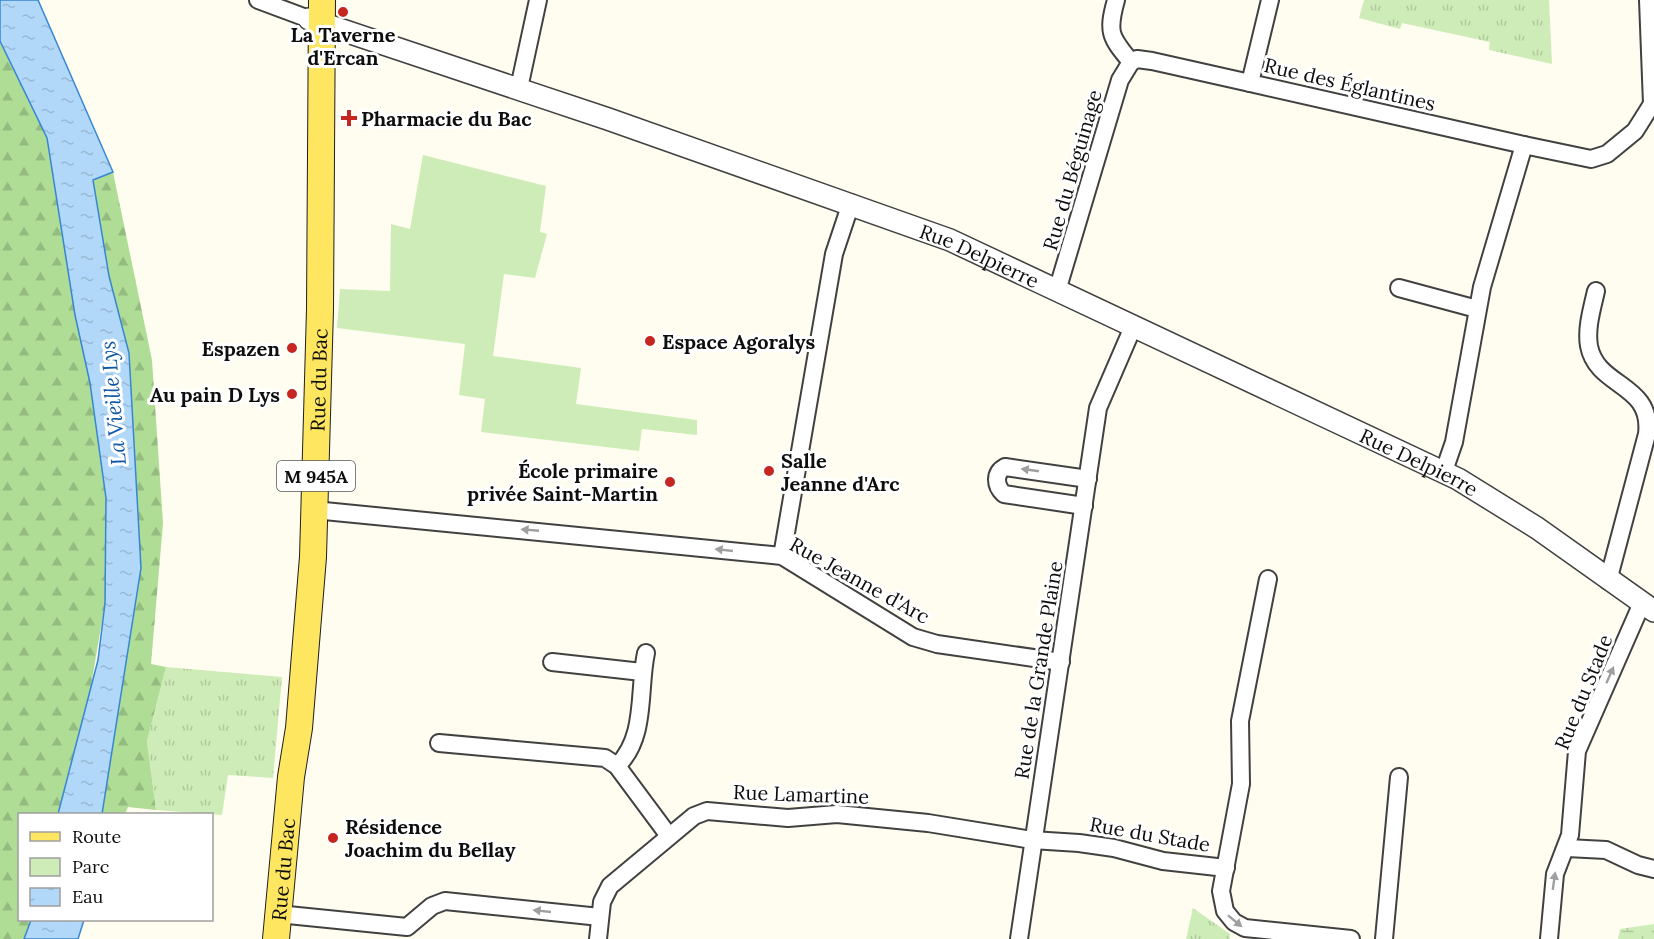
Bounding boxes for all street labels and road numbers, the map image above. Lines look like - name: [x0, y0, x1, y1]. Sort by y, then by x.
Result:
- street label: Rue des Églantines: [1262, 52, 1438, 116]
- street label: Rue du Béguinage: [1037, 87, 1107, 253]
- street label: Rue Delpierre: [916, 218, 1043, 293]
- street label: Rue du Bac: [304, 328, 332, 432]
- street label: Rue Delpierre: [1356, 422, 1483, 501]
- road number: M 945A: [277, 461, 355, 491]
- street label: Rue Jeanne d'Arc: [786, 531, 934, 629]
- street label: Rue de la Grande Plaine: [1008, 559, 1068, 781]
- street label: Rue du Stade: [1549, 631, 1617, 753]
- street label: Rue Lamartine: [732, 779, 870, 809]
- street label: Rue du Stade: [1088, 811, 1212, 857]
- street label: Rue du Bac: [265, 817, 300, 922]

